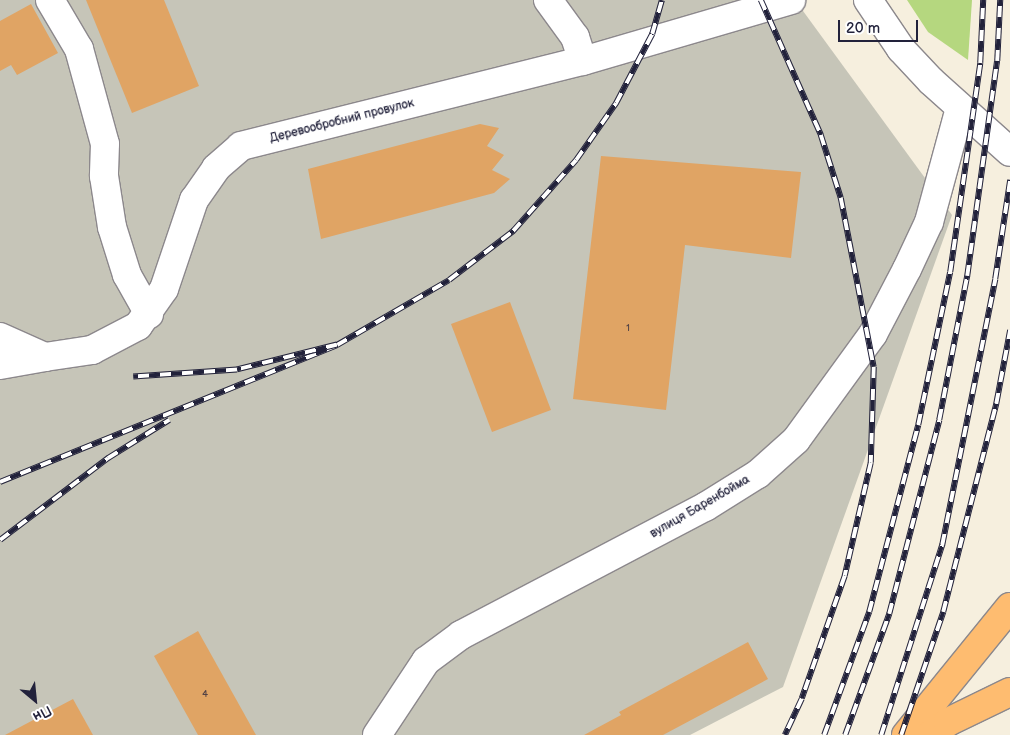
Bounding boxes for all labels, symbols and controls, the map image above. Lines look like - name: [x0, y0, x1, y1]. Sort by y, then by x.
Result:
- scale bar: [840, 10, 920, 42]
- text: 20 m: [846, 19, 880, 38]
- street label: Деревообробний провулок: [268, 96, 416, 146]
- house number: 1: [626, 323, 630, 335]
- street label: вулиця Баренбойма: [648, 473, 752, 541]
- north arrow: [10, 675, 60, 725]
- house number: 4: [202, 689, 208, 701]
- text: Пн: [30, 702, 55, 726]

